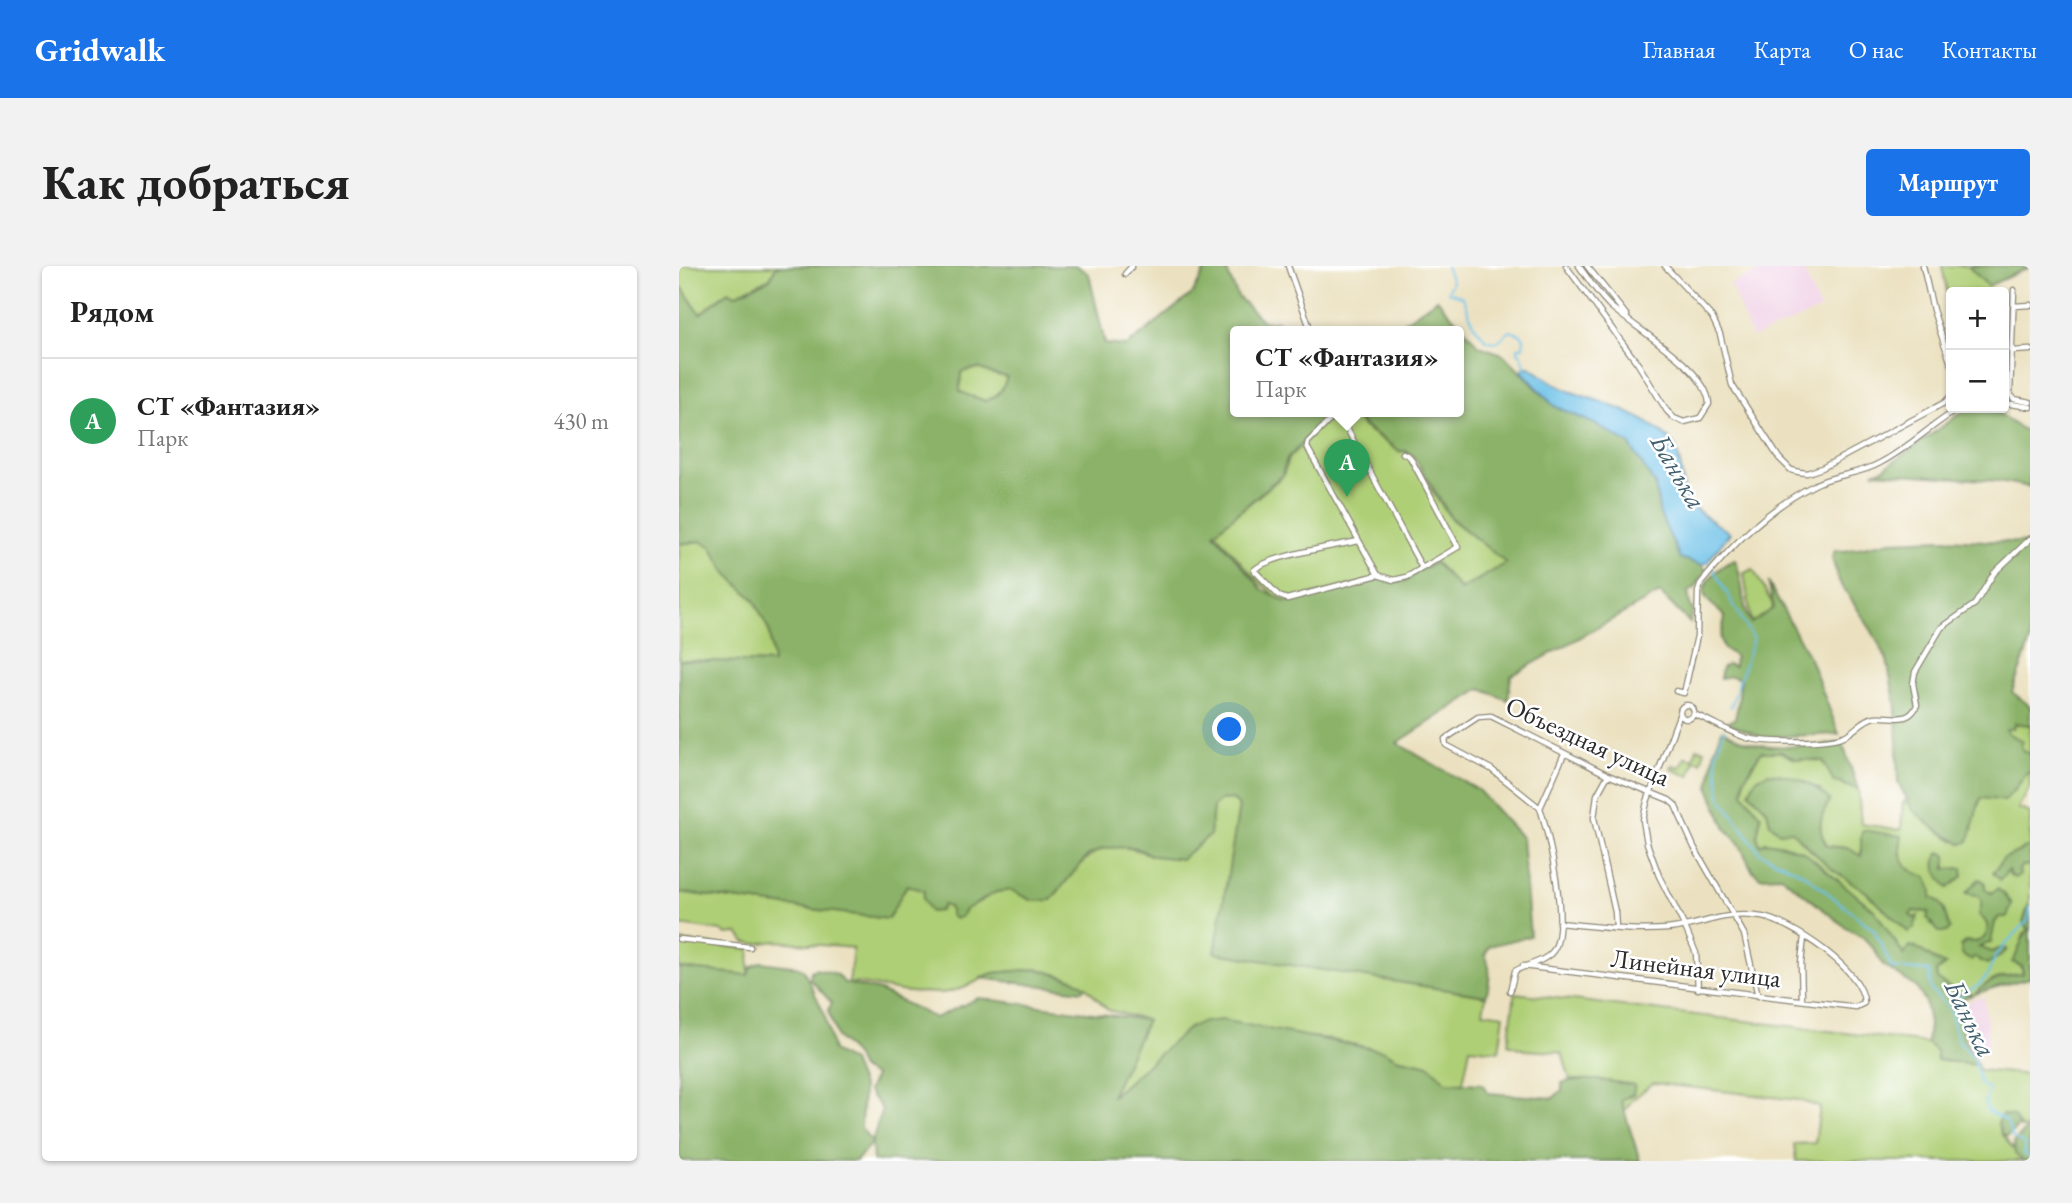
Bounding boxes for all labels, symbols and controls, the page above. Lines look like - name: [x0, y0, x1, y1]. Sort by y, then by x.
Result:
- text: Gridwalk: [35, 28, 165, 71]
- text: Главная: [1642, 34, 1716, 65]
- text: Карта: [1754, 34, 1811, 65]
- text: О нас: [1849, 34, 1904, 65]
- text: Контакты: [1942, 34, 2037, 65]
- button: Маршрут: [1866, 149, 2030, 216]
- text: Как добраться: [42, 150, 350, 214]
- map controls: [1946, 287, 2009, 413]
- button: +: [1946, 287, 2009, 350]
- text: Рядом: [70, 292, 154, 331]
- popup: [1230, 326, 1464, 417]
- text: СТ «Фантазия»: [1255, 340, 1439, 374]
- button: −: [1946, 350, 2009, 413]
- text: Парк: [1255, 374, 1307, 404]
- text: СТ «Фантазия»: [137, 389, 320, 423]
- text: A: [85, 406, 101, 436]
- text: 430 m: [553, 406, 609, 436]
- text: Парк: [137, 423, 188, 453]
- water label: Банька: [1642, 426, 1715, 516]
- pin: A: [1324, 439, 1370, 497]
- street label: Объездная улица: [1500, 688, 1676, 794]
- your location: [1212, 712, 1246, 746]
- street label: Линейная улица: [1609, 941, 1784, 995]
- water label: Банька: [1936, 972, 2005, 1063]

